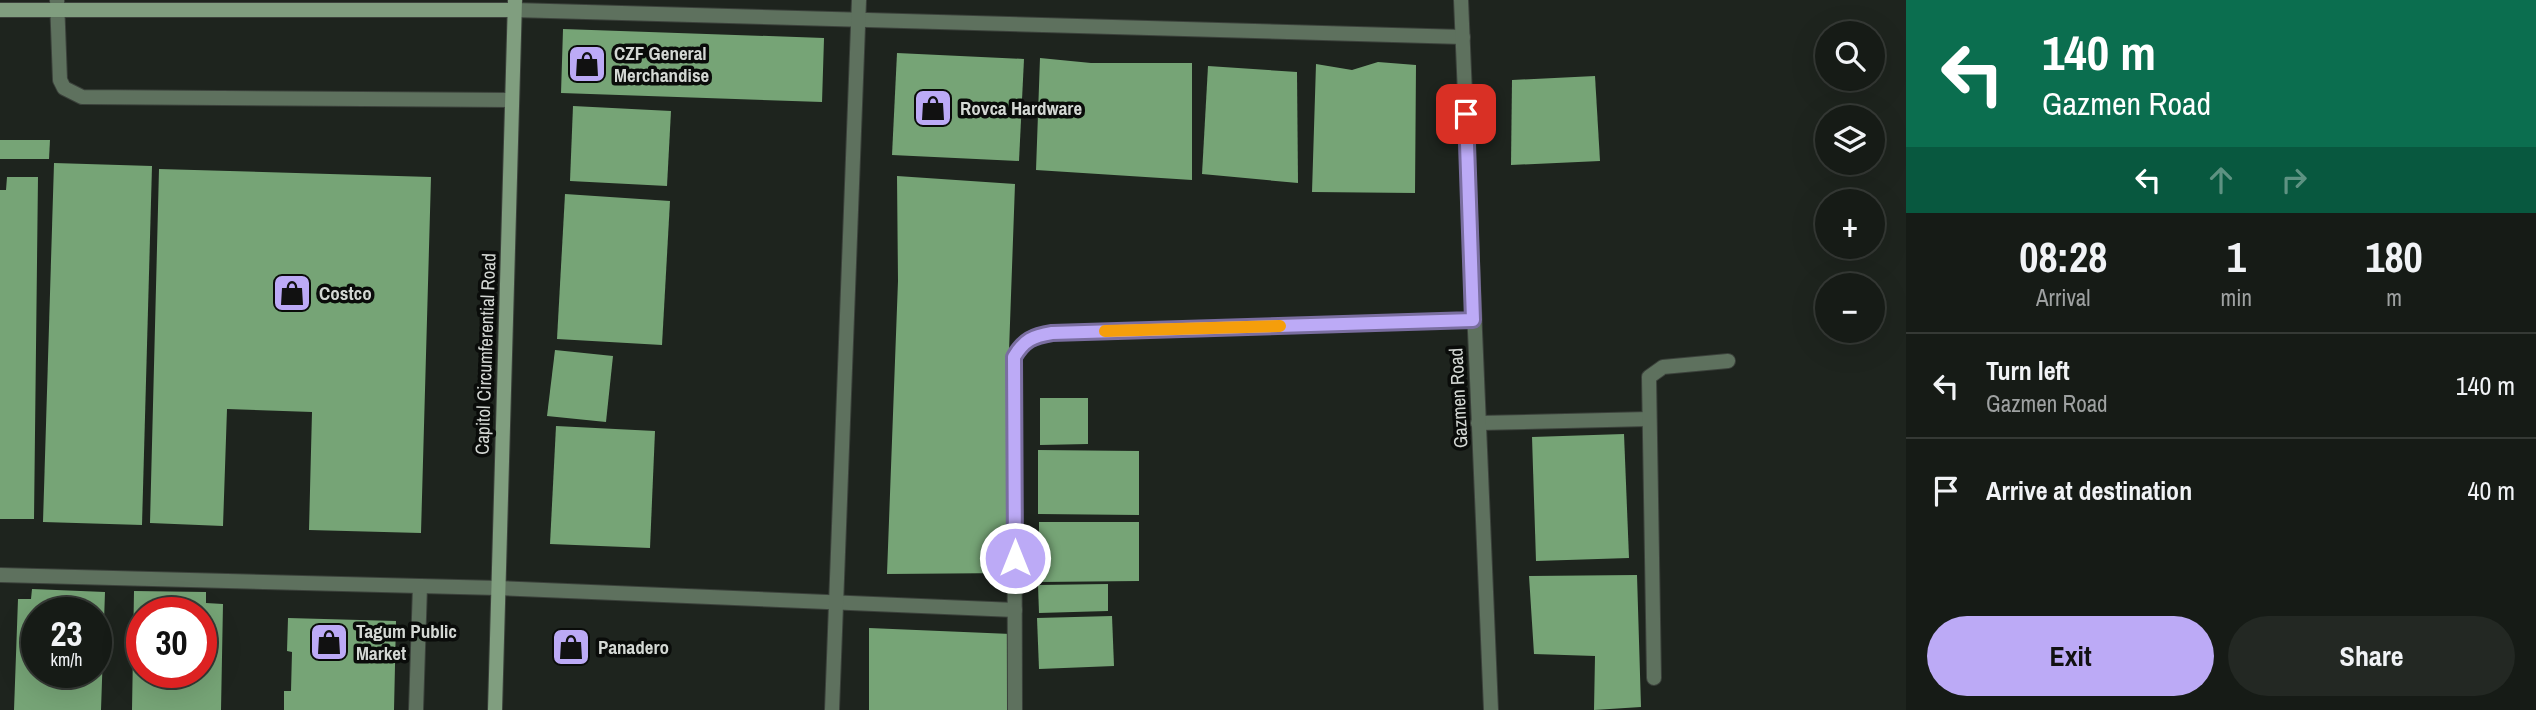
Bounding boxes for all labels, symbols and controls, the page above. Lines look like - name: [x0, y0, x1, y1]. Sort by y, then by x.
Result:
- text: 140 m: [2042, 19, 2156, 85]
- map controls: [1815, 21, 1885, 343]
- button: search: [1815, 21, 1885, 91]
- icon: left: [1927, 28, 2018, 119]
- place label: CZF General Merchandise: [614, 40, 710, 88]
- shop icon: CZF General Merchandise: [566, 43, 608, 85]
- text: Gazmen Road: [2042, 82, 2211, 125]
- pin: [1436, 84, 1496, 144]
- shop icon: Rovca Hardware: [912, 87, 954, 129]
- place label: Rovca Hardware: [960, 95, 1082, 121]
- icon: arrive: [1447, 95, 1485, 133]
- button: layers: [1815, 105, 1885, 175]
- icon: left: [2129, 161, 2167, 199]
- icon: ahead: [2202, 161, 2240, 199]
- icon: right: [2275, 161, 2313, 199]
- button: +: [1815, 189, 1885, 259]
- text: 08:28: [2019, 229, 2107, 285]
- text: 1: [2227, 229, 2246, 285]
- text: 180: [2365, 229, 2423, 285]
- street label: Capitol Circumferential Road: [468, 253, 502, 455]
- shop icon: Costco: [271, 272, 313, 314]
- button: −: [1815, 273, 1885, 343]
- place label: Costco: [319, 280, 372, 306]
- text: Arrival: [2036, 282, 2091, 313]
- text: min: [2221, 282, 2252, 313]
- text: m: [2386, 282, 2402, 313]
- street label: Gazmen Road: [1442, 347, 1474, 449]
- text: Turn left: [1986, 353, 2070, 388]
- icon: left: [1927, 367, 1965, 405]
- text: 140 m: [2456, 368, 2515, 403]
- text: Gazmen Road: [1986, 388, 2108, 419]
- icon: arrive: [1927, 472, 1965, 510]
- text: Arrive at destination: [1986, 473, 2192, 508]
- text: 40 m: [2468, 473, 2515, 508]
- position arrow: [978, 521, 1052, 595]
- speed limit sign: 30: [126, 597, 217, 688]
- text: 23: [51, 610, 82, 657]
- button: Exit: [1927, 616, 2214, 696]
- button: Share: [2228, 616, 2515, 696]
- place label: Tagum Public Market: [356, 618, 457, 666]
- shop icon: Tagum Public Market: [308, 621, 350, 663]
- shop icon: Panadero: [550, 626, 592, 668]
- place label: Panadero: [598, 634, 669, 660]
- text: km/h: [51, 647, 83, 672]

